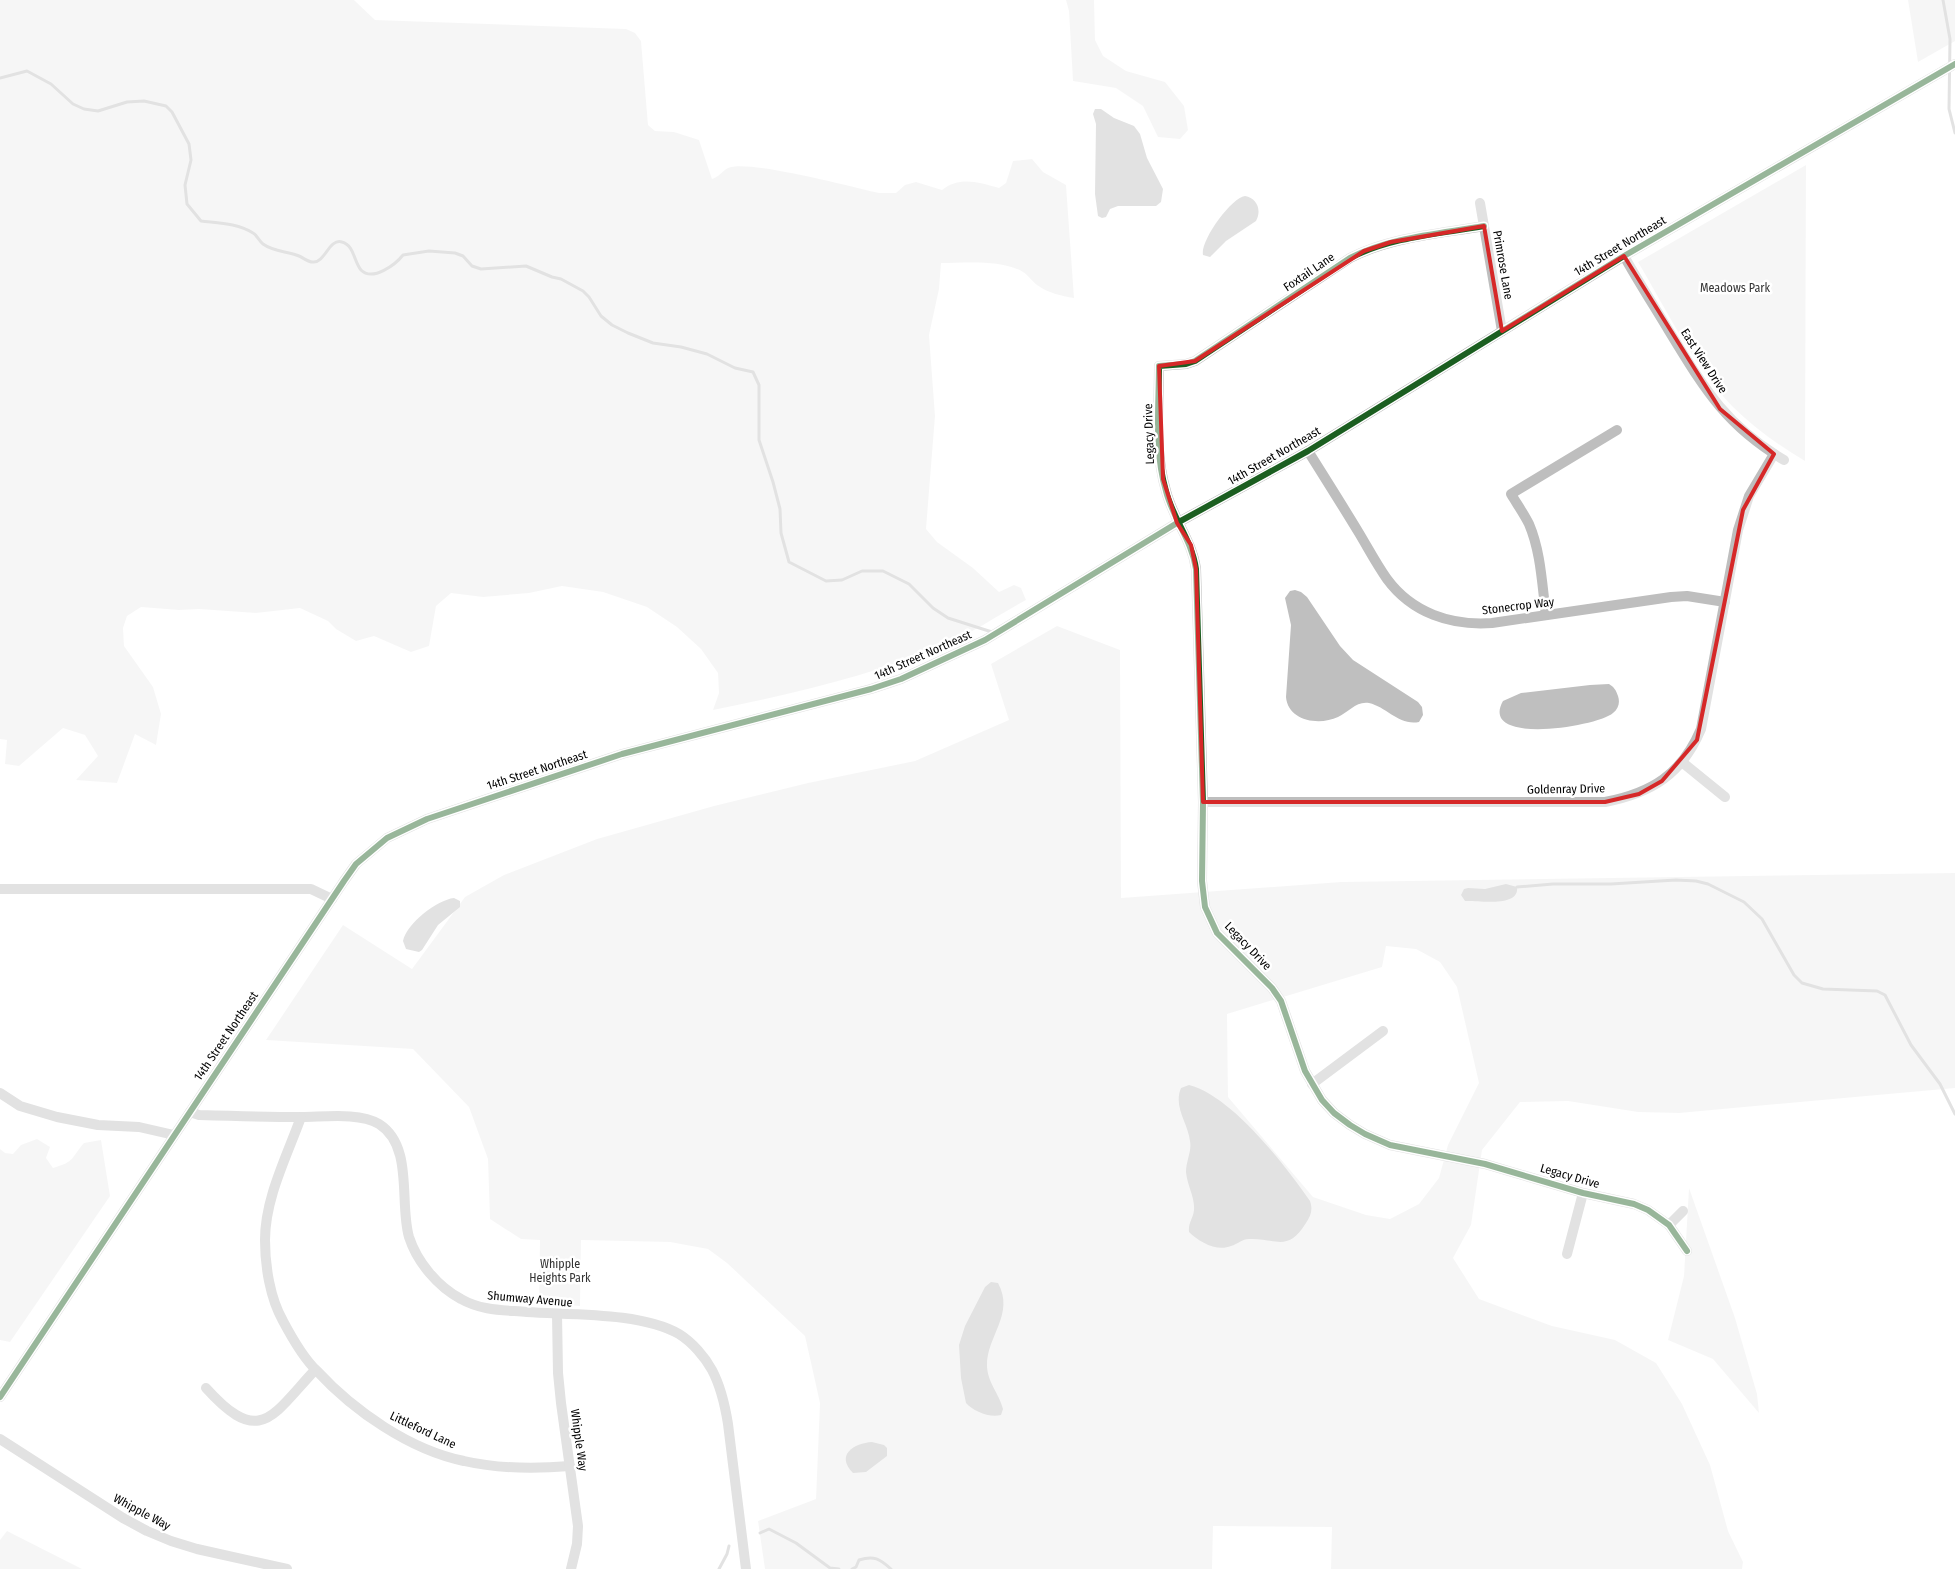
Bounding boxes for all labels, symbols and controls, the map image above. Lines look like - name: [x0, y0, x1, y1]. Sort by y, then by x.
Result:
- street label: 14th Street Northeast: [1572, 213, 1668, 279]
- street label: Primrose Lane: [1490, 229, 1516, 301]
- street label: Foxtail Lane: [1281, 250, 1337, 294]
- park label: Meadows Park: [1700, 281, 1770, 295]
- street label: East View Drive: [1678, 326, 1730, 396]
- street label: Legacy Drive: [1141, 403, 1157, 465]
- street label: 14th Street Northeast: [1225, 424, 1323, 488]
- street label: Stonecrop Way: [1481, 595, 1555, 617]
- street label: 14th Street Northeast: [872, 627, 974, 683]
- street label: 14th Street Northeast: [485, 747, 589, 793]
- street label: Goldenray Drive: [1527, 781, 1605, 797]
- street label: Legacy Drive: [1222, 919, 1274, 973]
- street label: 14th Street Northeast: [191, 989, 261, 1083]
- street label: Legacy Drive: [1539, 1161, 1601, 1191]
- park label: Whipple Heights Park: [529, 1257, 591, 1285]
- street label: Shumway Avenue: [487, 1288, 573, 1310]
- street label: Whipple Way: [568, 1408, 590, 1473]
- street label: Littleford Lane: [388, 1409, 458, 1451]
- street label: Whipple Way: [111, 1491, 174, 1533]

